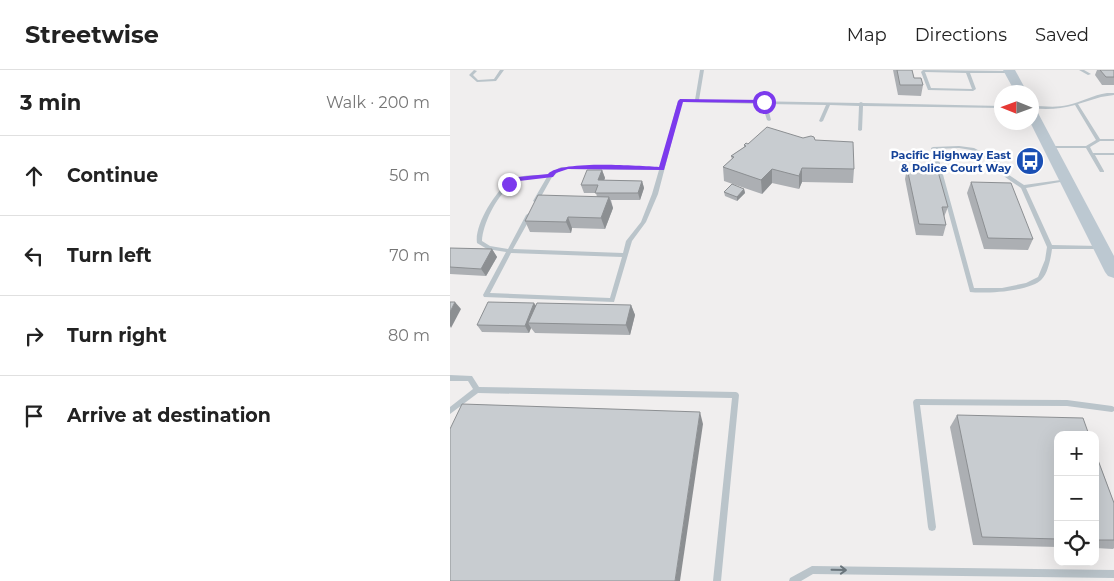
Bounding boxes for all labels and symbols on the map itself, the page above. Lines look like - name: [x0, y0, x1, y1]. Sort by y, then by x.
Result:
- north arrow: [994, 85, 1039, 130]
- route start: [753, 91, 776, 114]
- bus stop icon: Pacific Highway East & Police Court Way: [1015, 146, 1045, 176]
- place label: Pacific Highway East & Police Court Way: [891, 148, 1011, 175]
- route end: [498, 173, 521, 196]
- one-way arrow: [830, 565, 846, 575]

